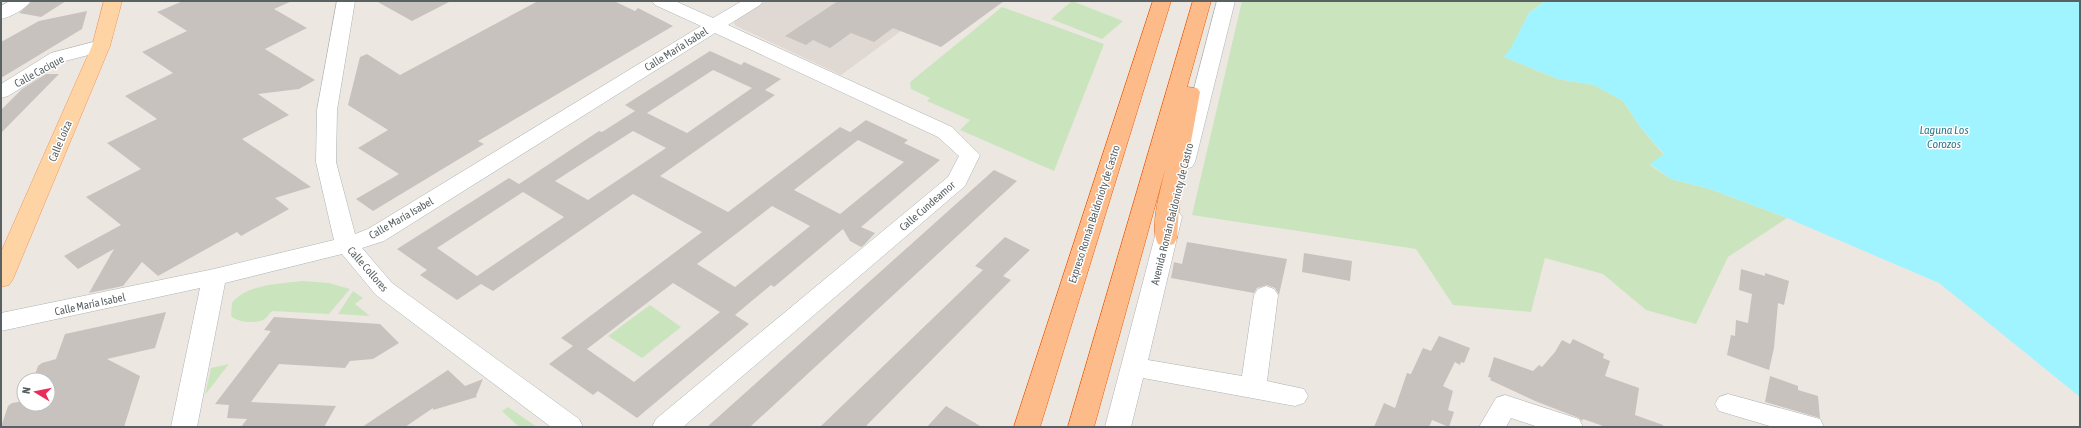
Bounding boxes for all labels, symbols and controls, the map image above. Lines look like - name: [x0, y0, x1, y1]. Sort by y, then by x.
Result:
- street label: Calle María Isabel: [642, 25, 710, 73]
- street label: Calle Cacique: [12, 53, 66, 89]
- street label: Calle Loíza: [46, 119, 74, 163]
- water label: Laguna Los Corozos: [1919, 123, 1969, 151]
- street label: Avenida Román Baldorioty de Castro: [1149, 142, 1195, 286]
- street label: Expreso Román Baldorioty de Castro: [1066, 143, 1122, 285]
- street label: Calle Cundeamor: [897, 178, 958, 233]
- street label: Calle María Isabel: [367, 195, 435, 241]
- street label: Calle Collores: [345, 244, 391, 294]
- street label: Calle María Isabel: [53, 291, 127, 317]
- north arrow: [16, 372, 56, 412]
- text: N: [20, 386, 33, 395]

